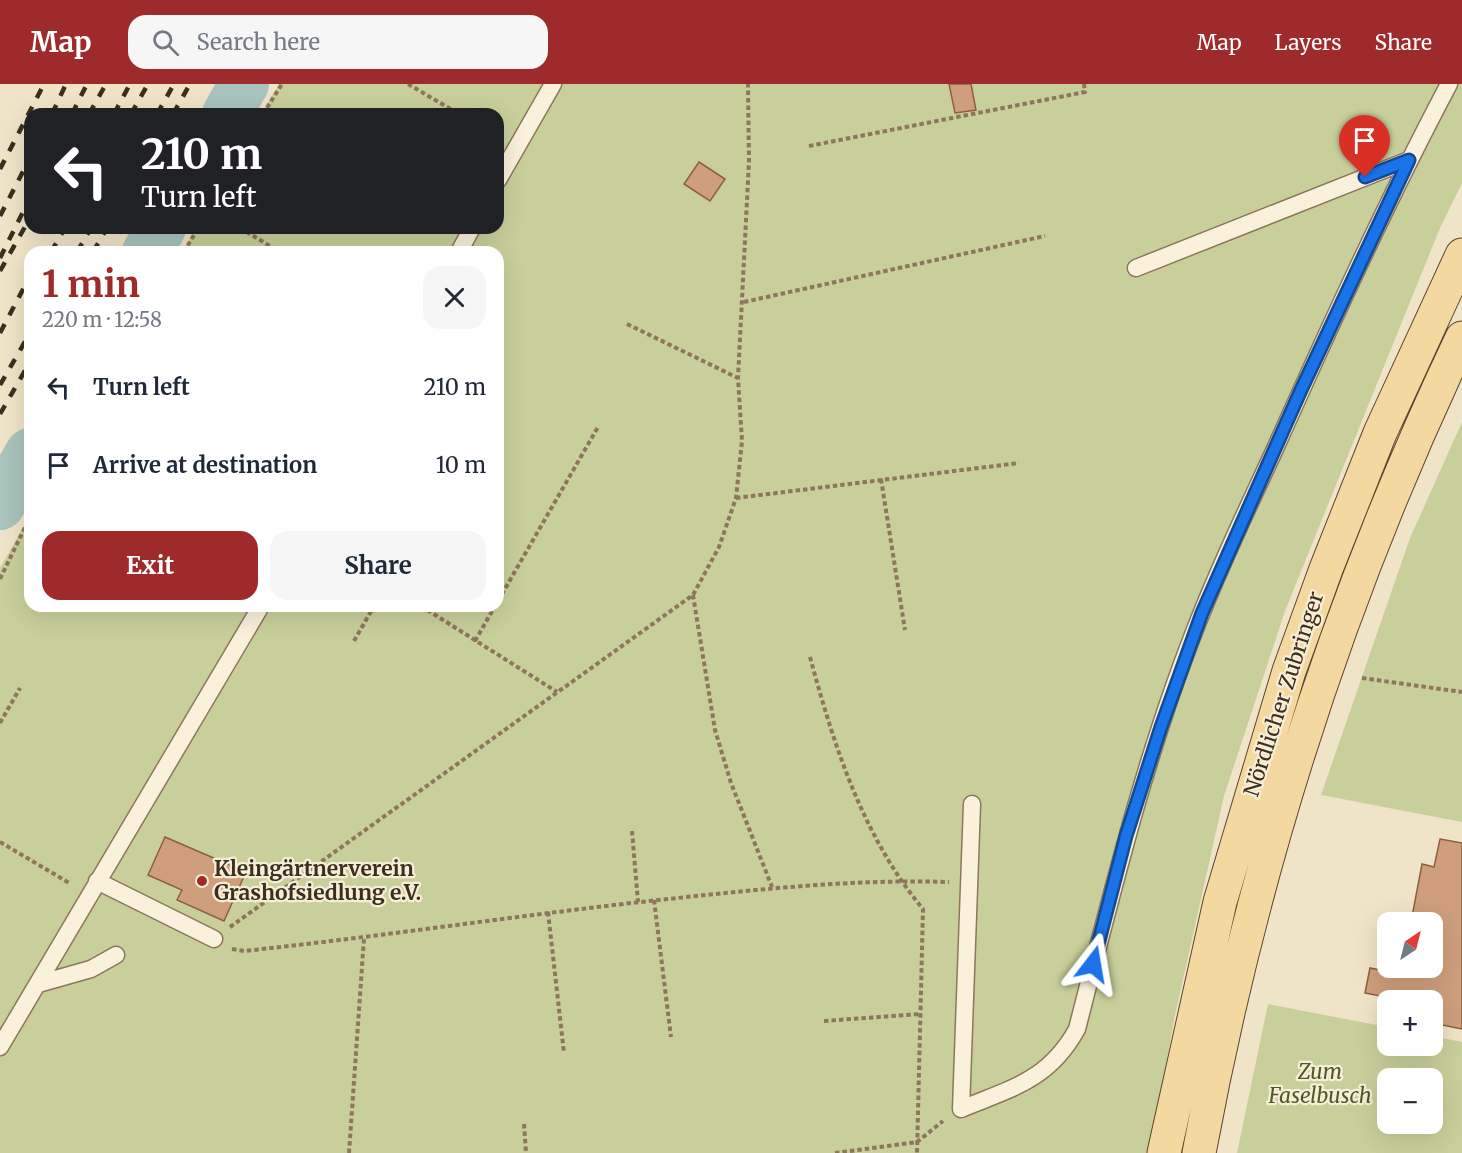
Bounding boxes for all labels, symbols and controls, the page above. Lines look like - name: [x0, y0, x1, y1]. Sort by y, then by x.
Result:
- search box: [128, 15, 548, 69]
- text: Map: [30, 24, 92, 60]
- icon: search: [149, 26, 182, 59]
- text: Search here: [197, 28, 320, 56]
- text: Map: [1197, 29, 1242, 56]
- text: Layers: [1275, 29, 1342, 56]
- text: Share: [1375, 29, 1432, 56]
- pin: [1339, 115, 1390, 177]
- icon: arrive: [1348, 124, 1381, 157]
- text: 210 m: [141, 128, 262, 180]
- icon: left: [42, 132, 120, 210]
- text: Turn left: [141, 180, 256, 214]
- text: 1 min: [42, 262, 140, 307]
- button: close: [423, 266, 486, 329]
- text: 220 m · 12:58: [42, 307, 162, 332]
- icon: left: [42, 371, 75, 404]
- text: Turn left: [93, 373, 190, 401]
- text: 210 m: [423, 373, 486, 401]
- icon: arrive: [42, 449, 75, 482]
- text: Arrive at destination: [93, 451, 317, 479]
- text: 10 m: [436, 451, 486, 479]
- button: Exit: [42, 531, 258, 600]
- button: Share: [270, 531, 486, 600]
- street label: Nördlicher Zubringer: [1238, 588, 1329, 800]
- place label: Kleingärtnerverein Grashofsiedlung e.V.: [214, 855, 421, 906]
- marker: Kleingärtnerverein Grashofsiedlung e.V.: [195, 874, 209, 888]
- north arrow: [1377, 912, 1443, 978]
- map controls: [1377, 912, 1443, 1134]
- position arrow: [1061, 932, 1125, 996]
- button: +: [1377, 990, 1443, 1056]
- park label: Zum Faselbusch: [1267, 1058, 1372, 1109]
- button: −: [1377, 1068, 1443, 1134]

